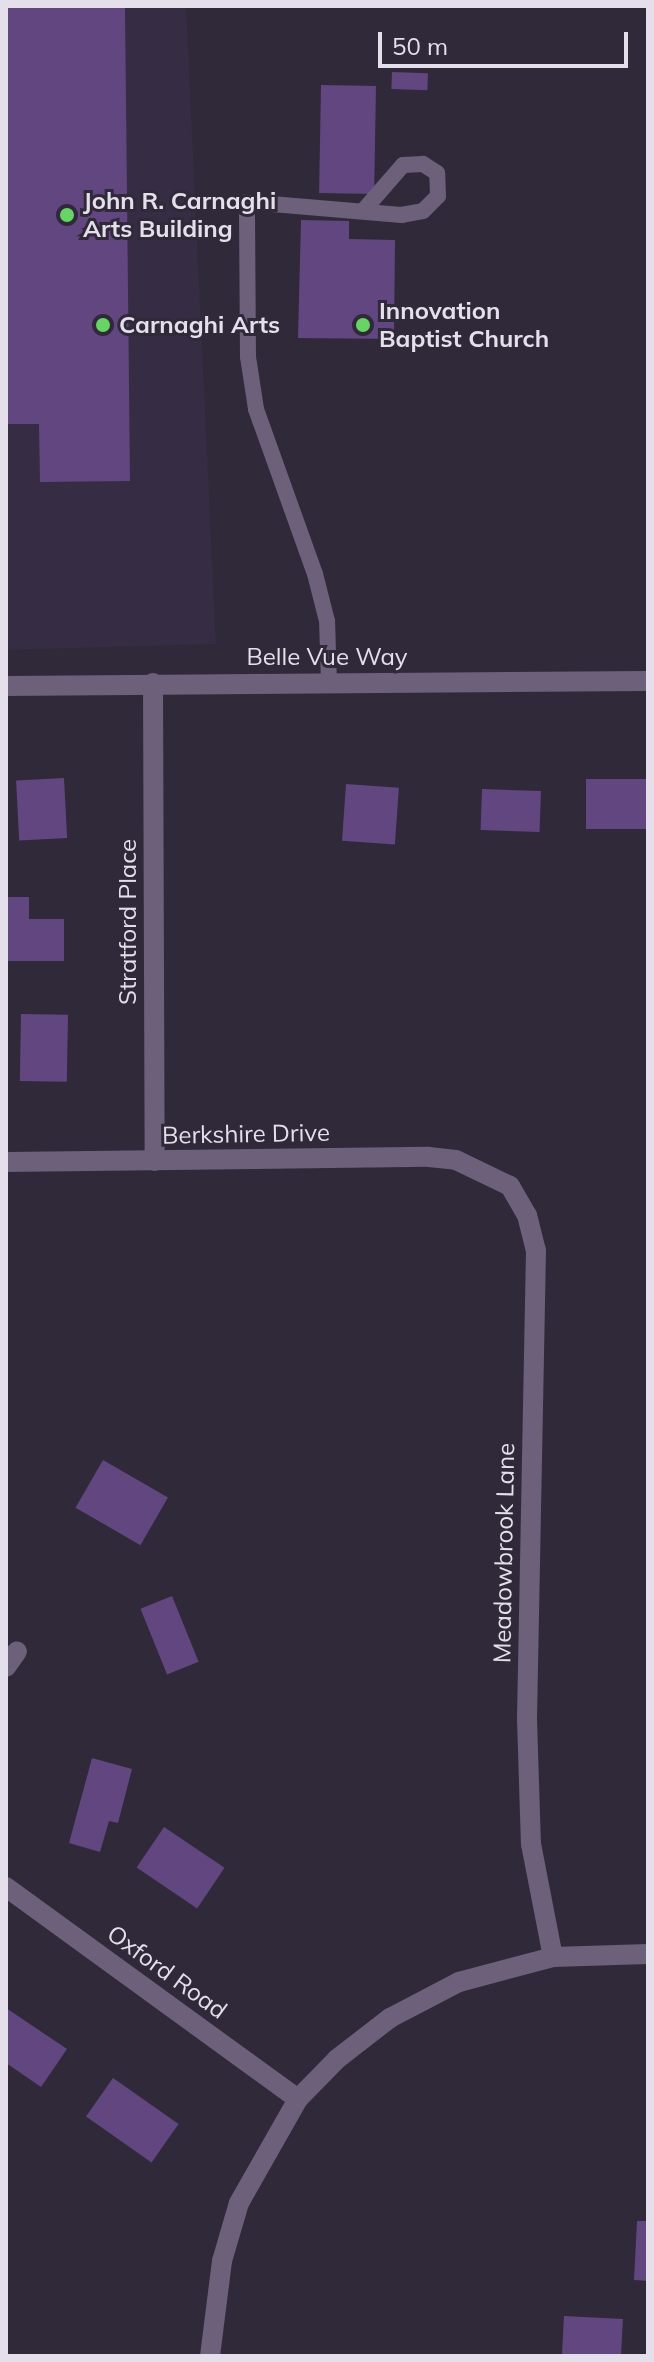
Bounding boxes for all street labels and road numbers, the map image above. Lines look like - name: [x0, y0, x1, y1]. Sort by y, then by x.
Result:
- street label: Belle Vue Way: [246, 643, 408, 671]
- street label: Stratford Place: [114, 839, 142, 1005]
- street label: Berkshire Drive: [162, 1118, 330, 1150]
- street label: Meadowbrook Lane: [488, 1443, 520, 1663]
- street label: Oxford Road: [102, 1919, 232, 2025]

